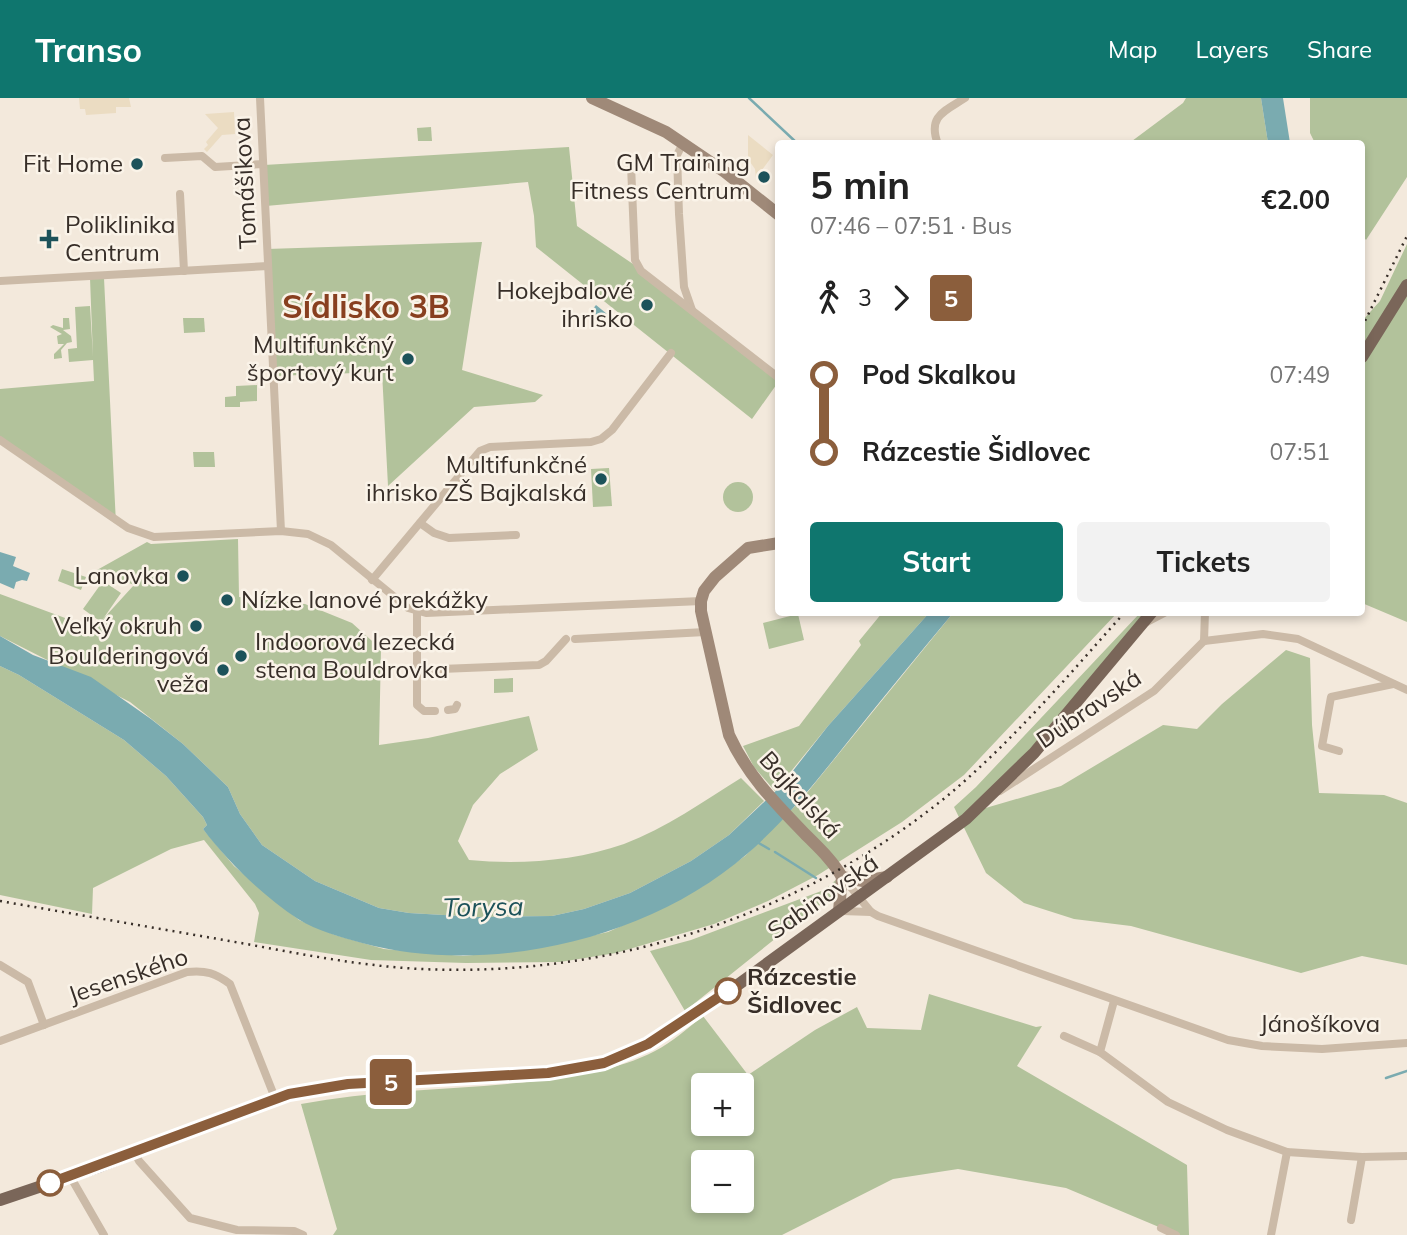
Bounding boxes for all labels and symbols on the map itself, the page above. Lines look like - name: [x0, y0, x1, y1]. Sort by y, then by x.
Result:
- street label: Tomášikova: [226, 116, 262, 250]
- place label: GM Training Fitness Centrum: [570, 147, 750, 205]
- place label: Fit Home: [23, 148, 123, 178]
- marker: Fit Home: [129, 156, 145, 172]
- marker: GM Training Fitness Centrum: [756, 169, 772, 185]
- place label: Poliklinika Centrum: [65, 209, 175, 267]
- marker: Poliklinika Centrum: [39, 229, 59, 249]
- place label: Hokejbalové ihrisko: [496, 275, 633, 333]
- district label: Sídlisko 3B: [282, 286, 450, 326]
- marker: Hokejbalové ihrisko: [639, 297, 655, 313]
- place label: Multifunkčný športový kurt: [247, 329, 394, 387]
- marker: Multifunkčný športový kurt: [400, 351, 416, 367]
- place label: Multifunkčné ihrisko ZŠ Bajkalská: [366, 449, 587, 507]
- marker: Multifunkčné ihrisko ZŠ Bajkalská: [593, 471, 609, 487]
- place label: Lanovka: [75, 560, 169, 590]
- marker: Lanovka: [175, 568, 191, 584]
- place label: Nízke lanové prekážky: [241, 584, 488, 614]
- marker: Nízke lanové prekážky: [219, 592, 235, 608]
- place label: Veľký okruh: [54, 610, 182, 640]
- marker: Veľký okruh: [188, 618, 204, 634]
- place label: Indoorová lezecká stena Bouldrovka: [255, 626, 455, 684]
- place label: Boulderingová veža: [48, 640, 209, 698]
- marker: Indoorová lezecká stena Bouldrovka: [233, 648, 249, 664]
- marker: Boulderingová veža: [215, 662, 231, 678]
- street label: Dúbravská: [1030, 662, 1147, 754]
- street label: Bajkalská: [754, 744, 848, 844]
- street label: Sabinovská: [761, 847, 884, 945]
- water label: Torysa: [442, 889, 524, 924]
- street label: Jesenského: [64, 941, 192, 1010]
- place label: Rázcestie Šidlovec: [747, 961, 857, 1019]
- marker: Rázcestie Šidlovec: [715, 978, 741, 1004]
- street label: Jánošíkova: [1260, 1008, 1380, 1038]
- line badge: 5: [368, 1059, 414, 1105]
- unlabelled marker: [37, 1170, 63, 1196]

